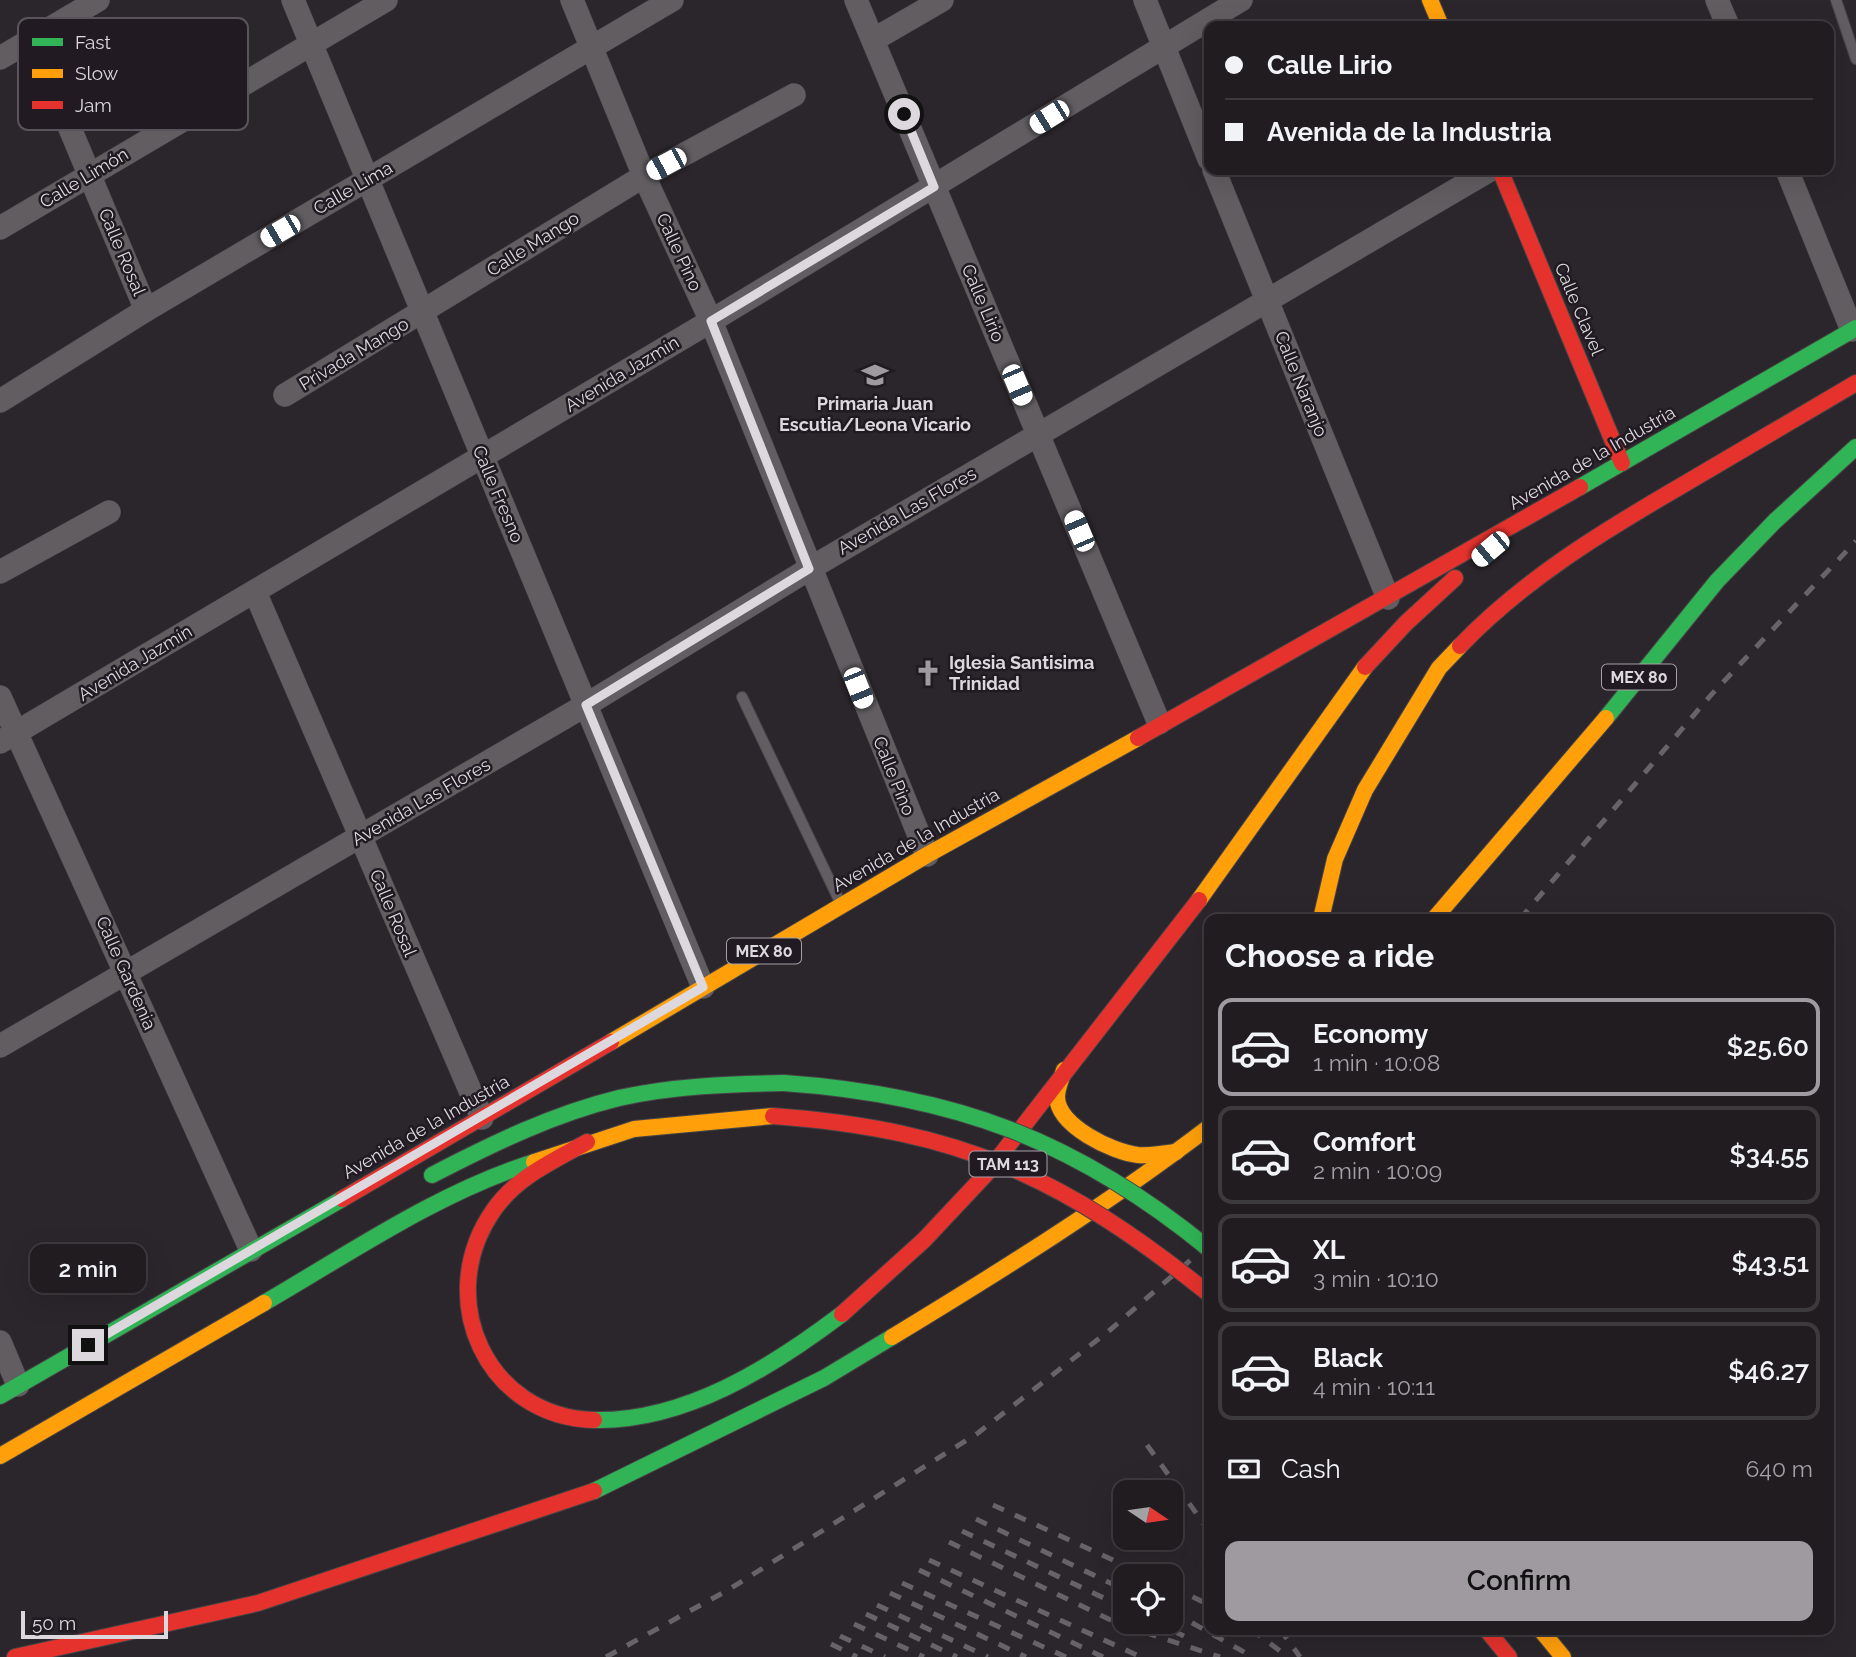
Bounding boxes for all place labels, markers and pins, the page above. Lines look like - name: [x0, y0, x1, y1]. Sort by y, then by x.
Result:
- school or university icon: Primaria Juan Escutia/Leona Vicario: [860, 360, 890, 390]
- place label: Primaria Juan Escutia/Leona Vicario: [779, 393, 971, 435]
- place label: Iglesia Santisima Trinidad: [949, 652, 1094, 694]
- church icon: Iglesia Santisima Trinidad: [913, 658, 943, 688]

